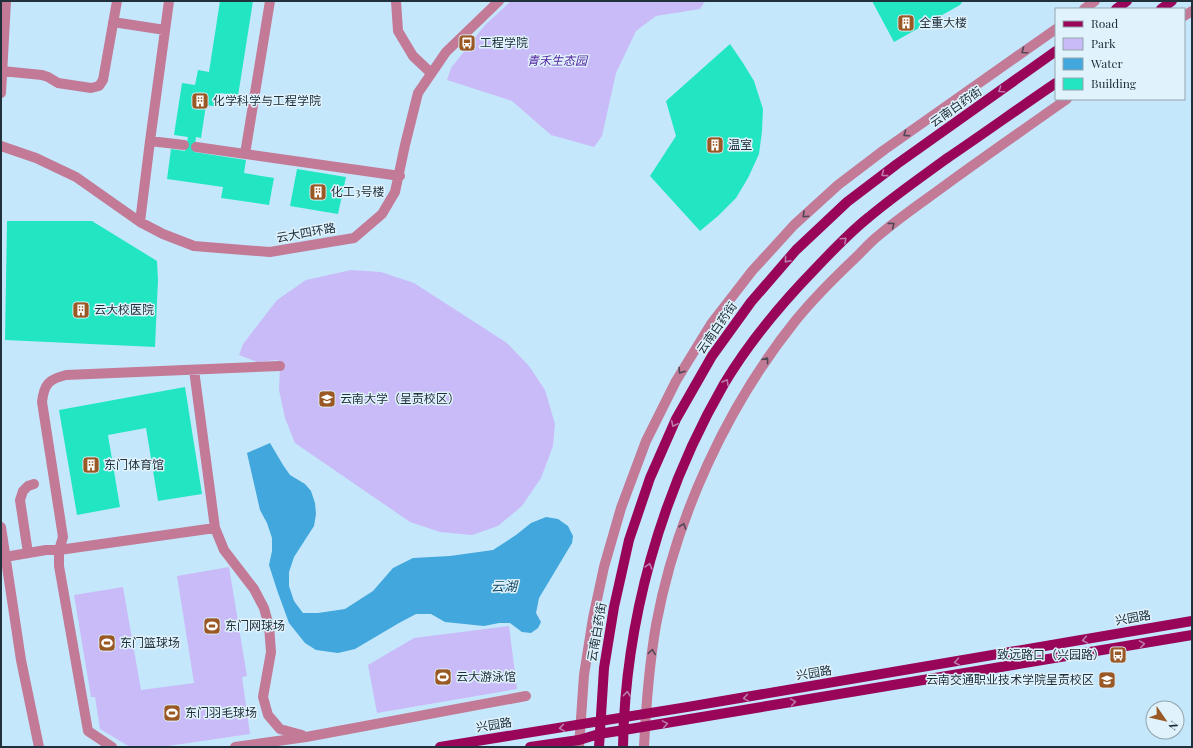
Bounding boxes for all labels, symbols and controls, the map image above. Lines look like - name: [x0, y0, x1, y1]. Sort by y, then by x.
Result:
- legend: [1055, 8, 1185, 100]
- building icon: 全重大楼: [896, 13, 916, 33]
- place label: 全重大楼: [919, 14, 967, 30]
- text: Road: [1091, 15, 1118, 31]
- bus stop icon: 工程学院: [457, 33, 477, 53]
- place label: 工程学院: [480, 34, 528, 50]
- text: Park: [1091, 35, 1116, 51]
- one-way arrow: [1022, 46, 1029, 53]
- park label: 青禾生态园: [527, 52, 589, 68]
- text: Water: [1090, 55, 1124, 71]
- text: Building: [1091, 75, 1137, 91]
- street label: 云南白药街: [926, 82, 985, 130]
- one-way arrow: [999, 85, 1006, 92]
- building icon: 化学科学与工程学院: [190, 91, 210, 111]
- place label: 化学科学与工程学院: [213, 92, 321, 108]
- one-way arrow: [904, 129, 911, 136]
- building icon: 温室: [705, 135, 725, 155]
- place label: 温室: [728, 136, 752, 152]
- one-way arrow: [882, 169, 889, 176]
- building icon: 化工3号楼: [308, 182, 328, 202]
- place label: 化工3号楼: [331, 183, 384, 199]
- one-way arrow: [802, 211, 810, 218]
- street label: 云大四环路: [275, 219, 337, 245]
- one-way arrow: [888, 223, 895, 230]
- one-way arrow: [839, 237, 847, 245]
- one-way arrow: [785, 256, 792, 263]
- street label: 云南白药街: [692, 298, 740, 357]
- building icon: 云大校医院: [71, 300, 91, 320]
- place label: 云大校医院: [94, 301, 154, 317]
- one-way arrow: [761, 358, 768, 365]
- one-way arrow: [679, 367, 686, 374]
- one-way arrow: [721, 379, 728, 386]
- school or university icon: 云南大学（呈贡校区）: [317, 389, 337, 409]
- place label: 云南大学（呈贡校区）: [340, 390, 460, 406]
- one-way arrow: [671, 420, 679, 428]
- building icon: 东门体育馆: [81, 455, 101, 475]
- place label: 东门体育馆: [104, 456, 164, 472]
- one-way arrow: [678, 523, 687, 530]
- one-way arrow: [644, 563, 653, 570]
- water label: 云湖: [491, 577, 519, 594]
- street label: 云南白药街: [583, 601, 609, 663]
- street label: 兴园路: [1114, 606, 1152, 628]
- sports icon: 东门网球场: [202, 616, 222, 636]
- place label: 东门网球场: [225, 617, 285, 633]
- sports icon: 东门篮球场: [97, 633, 117, 653]
- place label: 东门篮球场: [120, 634, 180, 650]
- one-way arrow: [1082, 635, 1088, 643]
- one-way arrow: [1139, 640, 1145, 649]
- bus stop icon: 致远路口（兴园路）: [1108, 645, 1128, 665]
- place label: 致远路口（兴园路）: [997, 646, 1105, 662]
- one-way arrow: [647, 649, 656, 655]
- one-way arrow: [953, 657, 960, 666]
- street label: 兴园路: [795, 661, 833, 683]
- sports icon: 云大游泳馆: [433, 667, 453, 687]
- place label: 云大游泳馆: [456, 668, 516, 684]
- school or university icon: 云南交通职业技术学院呈贡校区: [1097, 670, 1117, 690]
- place label: 云南交通职业技术学院呈贡校区: [926, 671, 1094, 687]
- one-way arrow: [622, 691, 631, 697]
- one-way arrow: [742, 693, 749, 701]
- one-way arrow: [790, 698, 796, 707]
- north arrow: [1145, 700, 1185, 740]
- sports icon: 东门羽毛球场: [162, 703, 182, 723]
- place label: 东门羽毛球场: [185, 704, 257, 720]
- street label: 兴园路: [475, 713, 513, 735]
- text: N: [1165, 718, 1182, 733]
- one-way arrow: [662, 720, 668, 728]
- one-way arrow: [558, 723, 565, 732]

